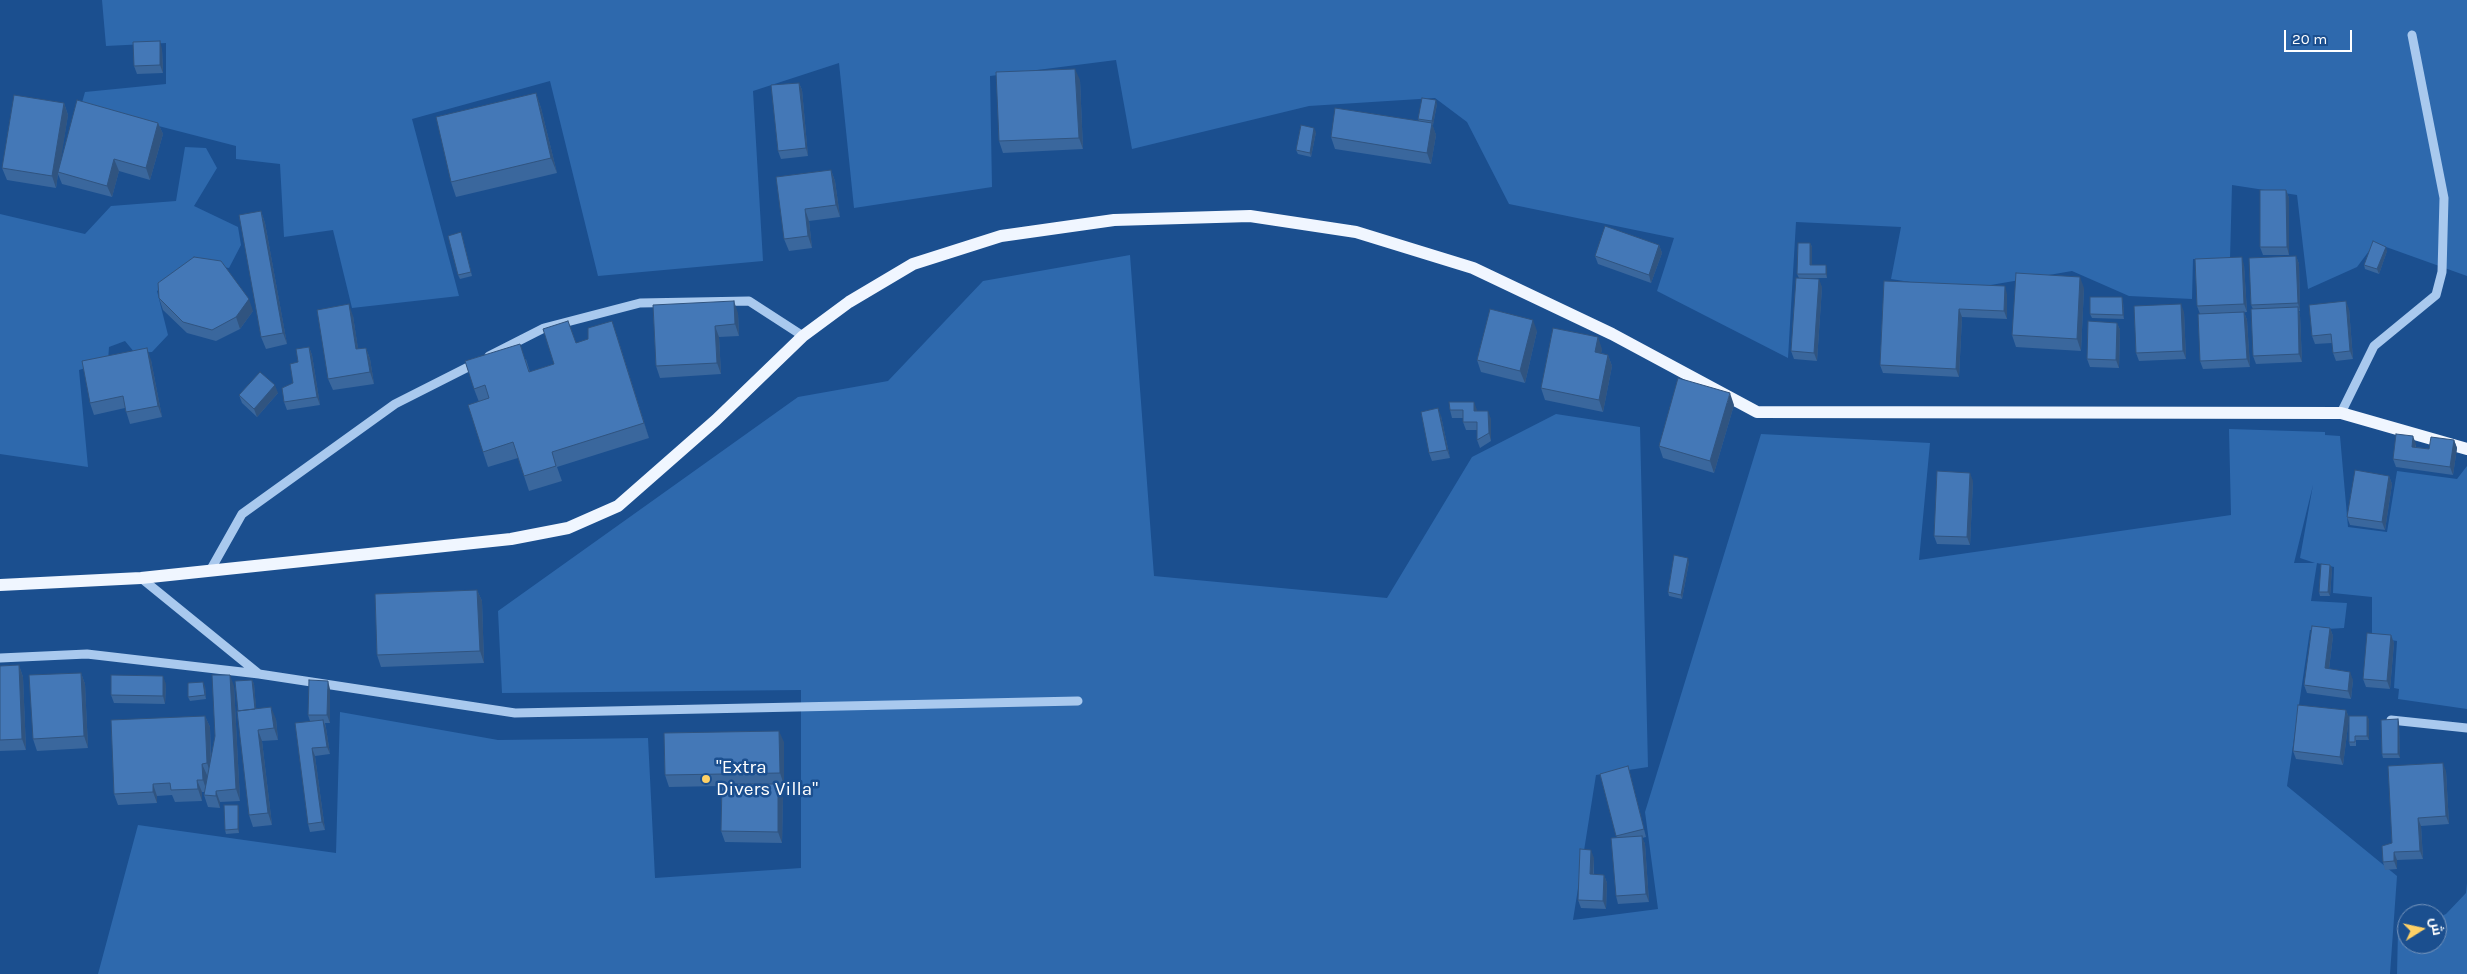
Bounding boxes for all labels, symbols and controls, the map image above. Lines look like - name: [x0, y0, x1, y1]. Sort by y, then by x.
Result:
- scale bar: [2287, 20, 2354, 52]
- text: 20 m: [2292, 30, 2327, 48]
- place label: "Extra Divers Villa": [716, 757, 818, 801]
- marker: "Extra Divers Villa": [700, 773, 712, 785]
- north arrow: [2397, 904, 2447, 954]
- text: ش: [2426, 916, 2446, 937]

